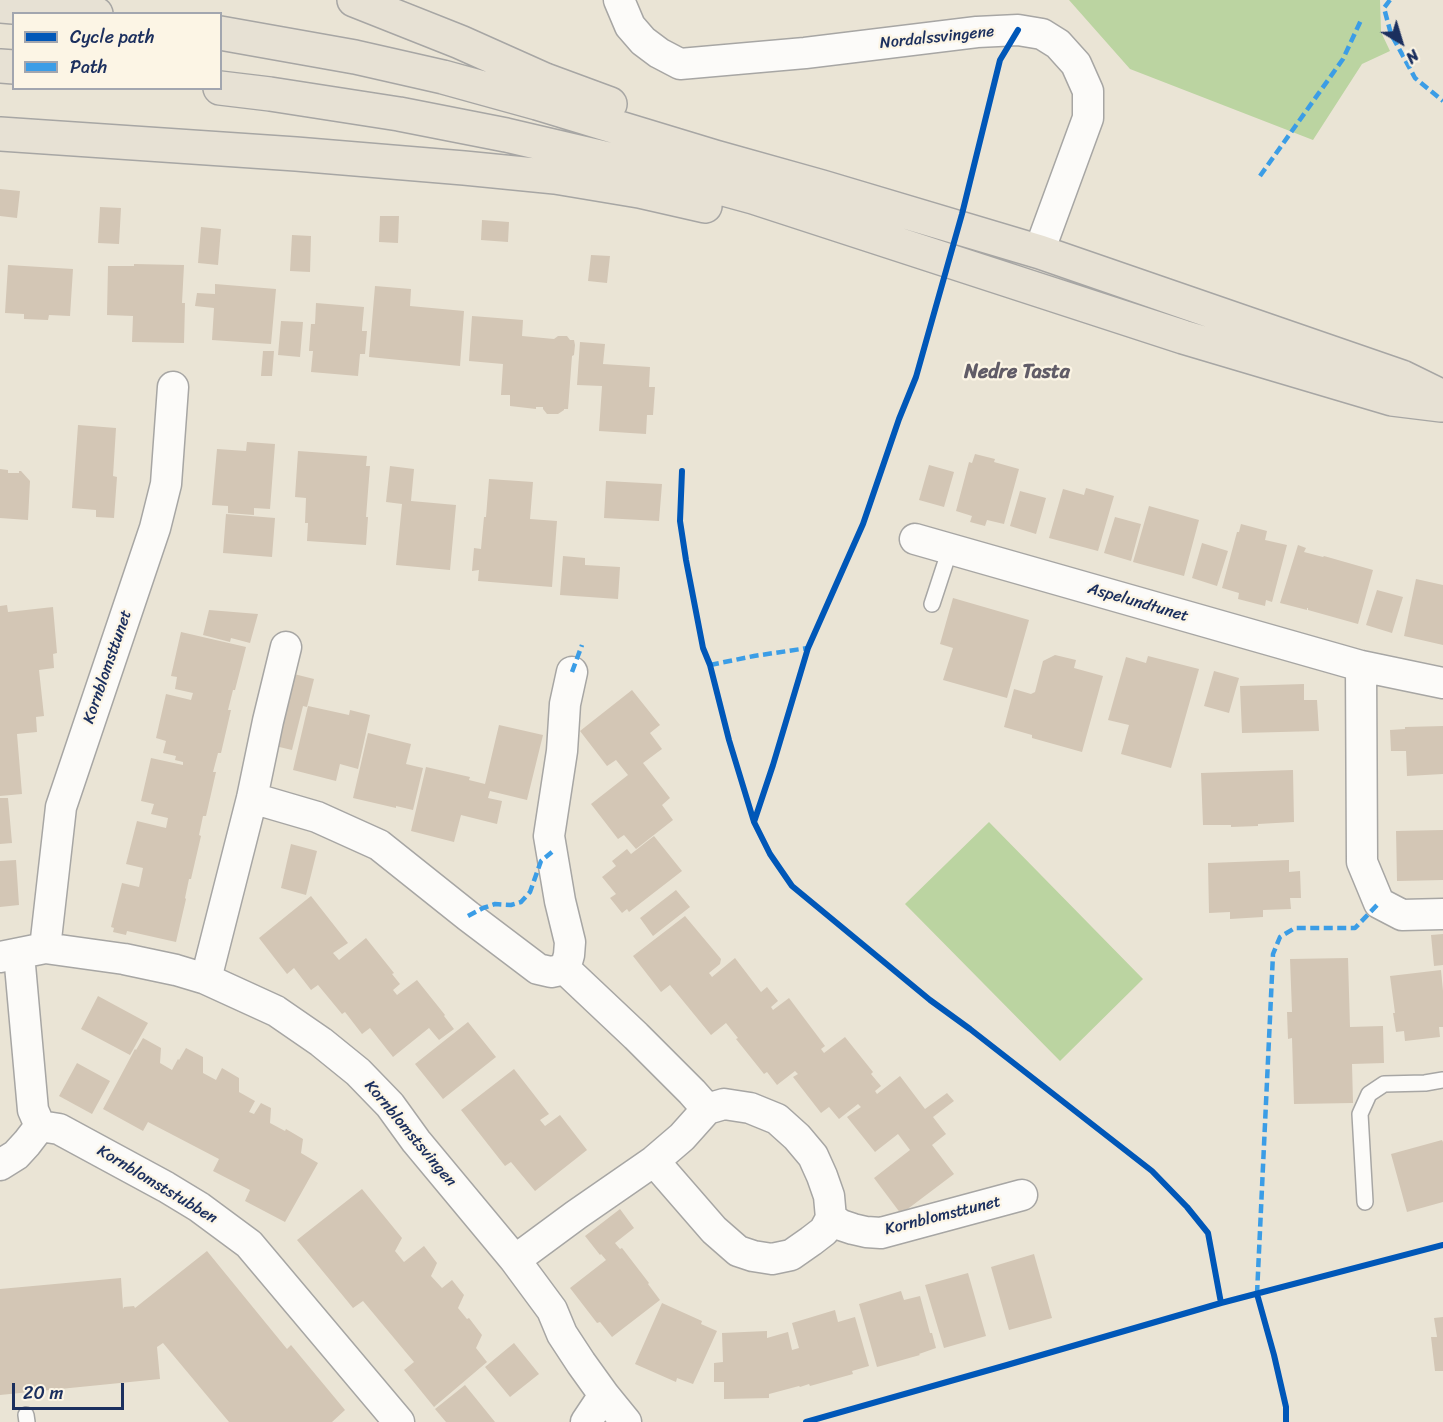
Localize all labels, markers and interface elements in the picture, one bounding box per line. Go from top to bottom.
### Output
legend [12,12,222,90]
north arrow [1371,12,1431,72]
text: Cycle path [70,21,154,53]
street label: Nordalssvingene [879,22,995,54]
text: N [1399,42,1426,71]
text: Path [70,51,107,83]
district label: Nedre Tasta [964,361,1070,385]
street label: Aspelundtunet [1086,579,1190,627]
street label: Kornblomsttunet [80,608,136,726]
street label: Kornblomstsvingen [360,1077,460,1191]
street label: Kornblomststubben [93,1142,221,1228]
street label: Kornblomsttunet [883,1192,1003,1240]
scale bar [15,1371,128,1409]
text: 20 m [23,1377,63,1409]

